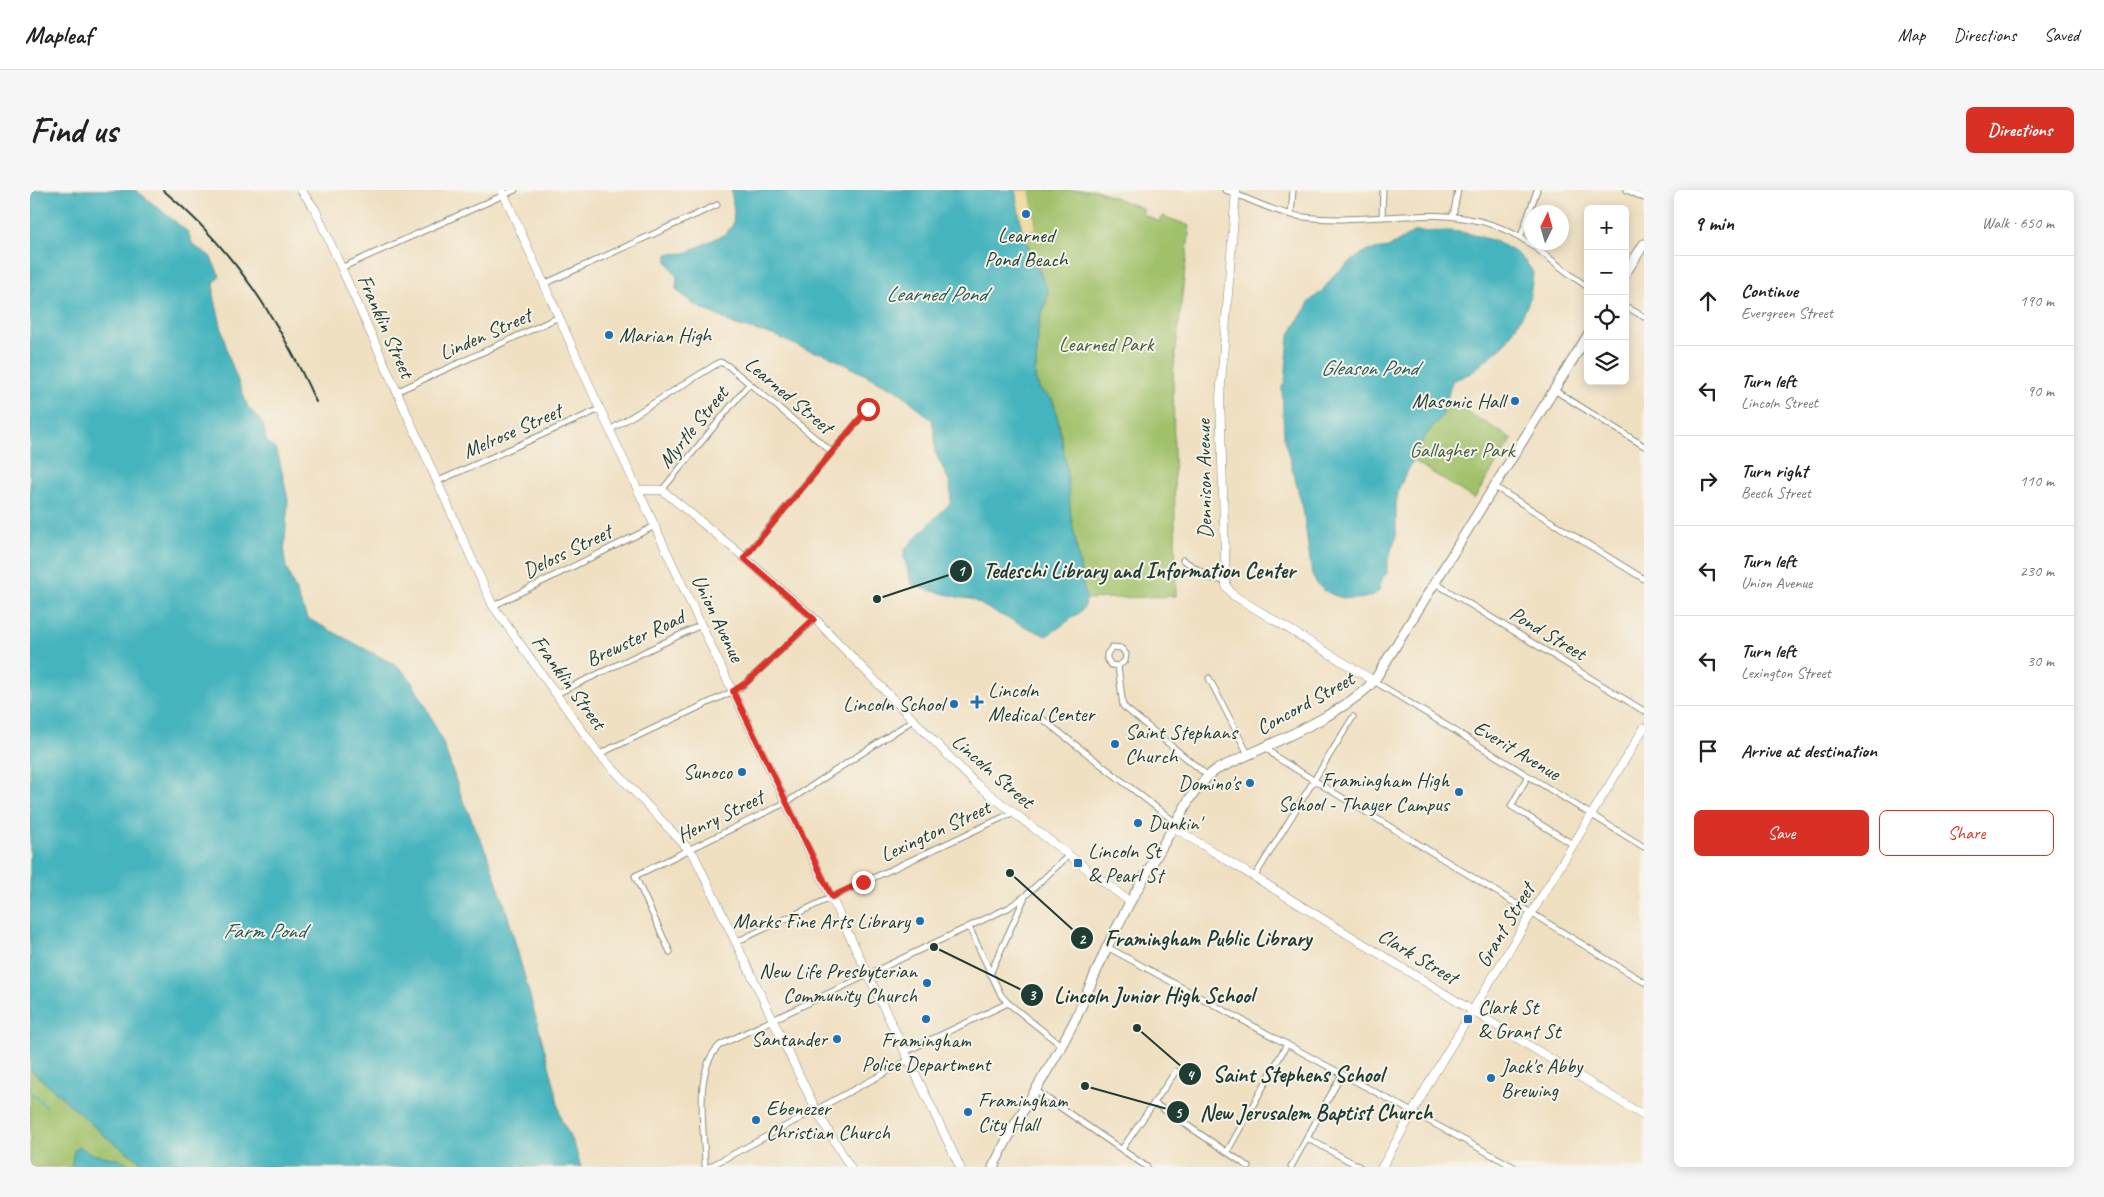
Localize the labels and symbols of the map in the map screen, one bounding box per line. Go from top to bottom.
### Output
north arrow [1524,205,1569,250]
marker: Learned Pond Beach [1020,208,1032,220]
place label: Learned Pond Beach [984,222,1069,272]
street label: Franklin Street [352,270,421,384]
water label: Learned Pond [886,280,993,308]
street label: Linden Street [435,301,538,366]
place label: Marian High [619,322,712,348]
marker: Marian High [603,329,615,341]
park label: Learned Park [1059,331,1155,357]
street label: Learned Street [740,351,841,441]
water label: Gleason Pond [1321,354,1425,382]
street label: Myrtle Street [652,379,735,473]
place label: Masonic Hall [1412,388,1508,414]
marker: Masonic Hall [1509,395,1521,407]
street label: Melrose Street [459,396,568,464]
route start [857,398,880,421]
street label: Dennison Avenue [1190,418,1218,539]
park label: Gallagher Park [1410,437,1517,463]
street label: Deloss Street [518,517,618,584]
callout: Tedeschi Library and Information Center [948,552,1305,589]
text: Tedeschi Library and Information Center [983,557,1298,585]
text: 1 [958,562,967,581]
street label: Union Avenue [686,570,751,667]
street label: Pond Street [1505,600,1593,667]
street label: Brewster Road [582,603,691,672]
street label: Franklin Street [526,630,613,736]
street label: Concord Street [1252,665,1360,740]
place label: Lincoln Medical Center [988,677,1096,727]
place label: Lincoln School [843,691,947,717]
marker: Lincoln Medical Center [970,695,984,709]
marker: Lincoln School [948,698,960,710]
street label: Everit Avenue [1469,714,1566,787]
place label: Saint Stephans Church [1125,719,1239,769]
street label: Lincoln Street [946,728,1041,815]
marker: Saint Stephans Church [1109,738,1121,750]
place label: Sunoco [683,759,734,785]
marker: Sunoco [736,766,748,778]
place label: Framingham High School - Thayer Campus [1278,767,1451,817]
place label: Domino's [1178,770,1242,796]
marker: Domino's [1244,777,1256,789]
street label: Henry Street [672,783,770,848]
marker: Framingham High School - Thayer Campus [1453,786,1465,798]
street label: Lexington Street [876,793,996,868]
place label: Dunkin' [1148,810,1205,836]
marker: Dunkin' [1132,817,1144,829]
place label: Lincoln St & Pearl St [1088,838,1166,888]
marker: Lincoln St & Pearl St [1072,857,1084,869]
route end [852,871,875,894]
street label: Grant Street [1470,876,1542,972]
place label: Marks Fine Arts Library [733,908,912,934]
marker: Marks Fine Arts Library [914,915,926,927]
water label: Farm Pond [223,917,311,945]
callout: Framingham Public Library [1070,920,1321,957]
street label: Clark Street [1373,922,1465,991]
text: Framingham Public Library [1105,925,1314,953]
text: 2 [1079,930,1087,949]
place label: New Life Presbyterian Community Church [759,958,919,1008]
callout: Lincoln Junior High School [1019,976,1263,1013]
marker: New Life Presbyterian Community Church [921,977,933,989]
text: Lincoln Junior High School [1054,982,1258,1010]
text: 3 [1029,986,1037,1005]
place label: Clark St & Grant St [1478,994,1562,1044]
marker: Framingham Police Department [920,1013,932,1025]
marker: Clark St & Grant St [1462,1013,1474,1025]
place label: Santander [751,1026,828,1052]
place label: Framingham Police Department [862,1027,992,1077]
marker: Santander [831,1033,843,1045]
place label: Jack's Abby Brewing [1500,1053,1584,1103]
callout: Saint Stephens School [1177,1056,1393,1093]
text: Saint Stephens School [1213,1061,1387,1089]
text: 4 [1187,1066,1196,1085]
marker: Jack's Abby Brewing [1485,1072,1497,1084]
place label: Framingham City Hall [978,1087,1069,1137]
callout: New Jerusalem Baptist Church [1166,1094,1442,1131]
place label: Ebenezer Christian Church [766,1095,890,1145]
text: New Jerusalem Baptist Church [1200,1099,1434,1127]
text: 5 [1175,1104,1183,1123]
marker: Framingham City Hall [962,1106,974,1118]
marker: Ebenezer Christian Church [750,1114,762,1126]

